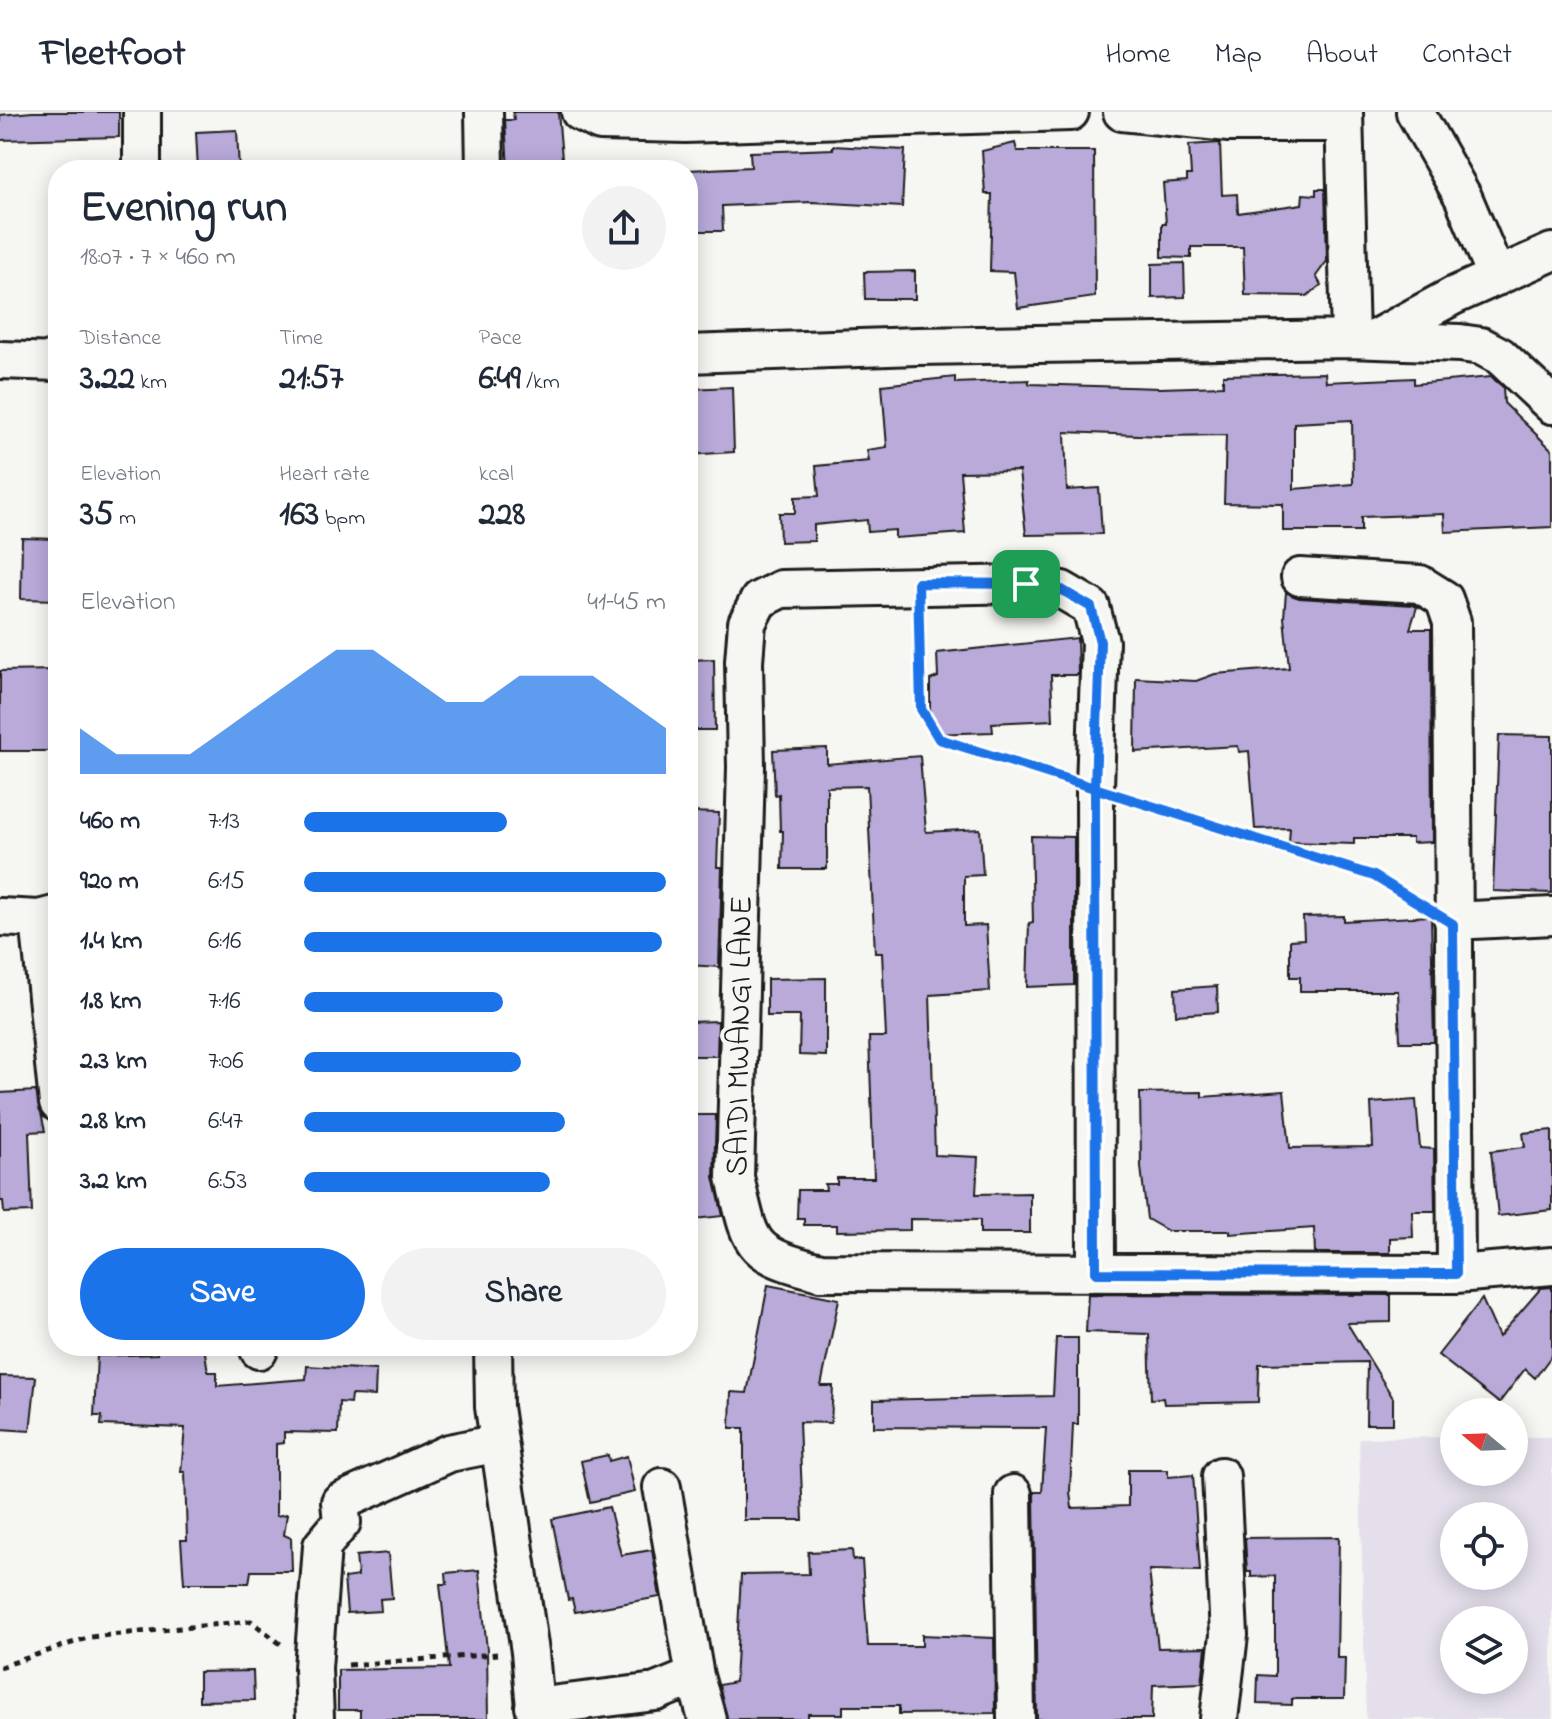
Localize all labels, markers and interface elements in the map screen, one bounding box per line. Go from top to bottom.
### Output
text: Fleetfoot [40,27,185,83]
text: Home [1105,35,1171,76]
text: Map [1215,35,1262,76]
text: About [1306,35,1378,76]
text: Contact [1422,35,1512,76]
text: Evening run [80,177,287,241]
button: share [582,186,666,270]
text: 18:07 · 7 × 460 m [80,239,236,277]
text: Distance [80,323,161,355]
text: Time [279,323,323,355]
text: Pace [479,323,522,355]
text: 3.22 [80,355,135,405]
text: 21:57 [279,355,343,405]
text: 6:49 [479,355,521,405]
text: km [135,367,167,399]
text: /km [521,367,560,399]
text: Elevation [80,459,161,491]
text: Heart rate [279,459,370,491]
text: kcal [479,459,514,491]
text: 35 [80,491,114,541]
text: 163 [279,491,319,541]
text: 228 [479,491,525,541]
text: m [114,503,136,535]
text: bpm [319,503,365,535]
pin [992,550,1060,618]
icon: arrive [1004,562,1048,606]
text: Elevation [80,584,176,622]
text: 41–45 m [587,584,666,622]
text: 460 m [80,803,140,841]
text: 7:13 [208,803,240,841]
text: 920 m [80,863,139,901]
text: 6:15 [208,863,245,901]
street label: SAIDI MWANGI LANE [715,895,767,1177]
text: 1.4 km [80,923,142,961]
text: 6:16 [208,923,241,961]
text: 1.8 km [80,983,141,1021]
text: 7:16 [208,983,241,1021]
text: 2.3 km [80,1043,147,1081]
text: 7:06 [208,1043,244,1081]
text: 2.8 km [80,1103,146,1141]
text: 6:47 [208,1103,243,1141]
text: 3.2 km [80,1163,147,1201]
text: 6:53 [208,1163,247,1201]
button: Save [80,1248,365,1340]
button: Share [381,1248,666,1340]
north arrow [1440,1398,1528,1486]
map controls [1440,1398,1528,1694]
button: locate [1440,1502,1528,1590]
button: layers [1440,1606,1528,1694]

